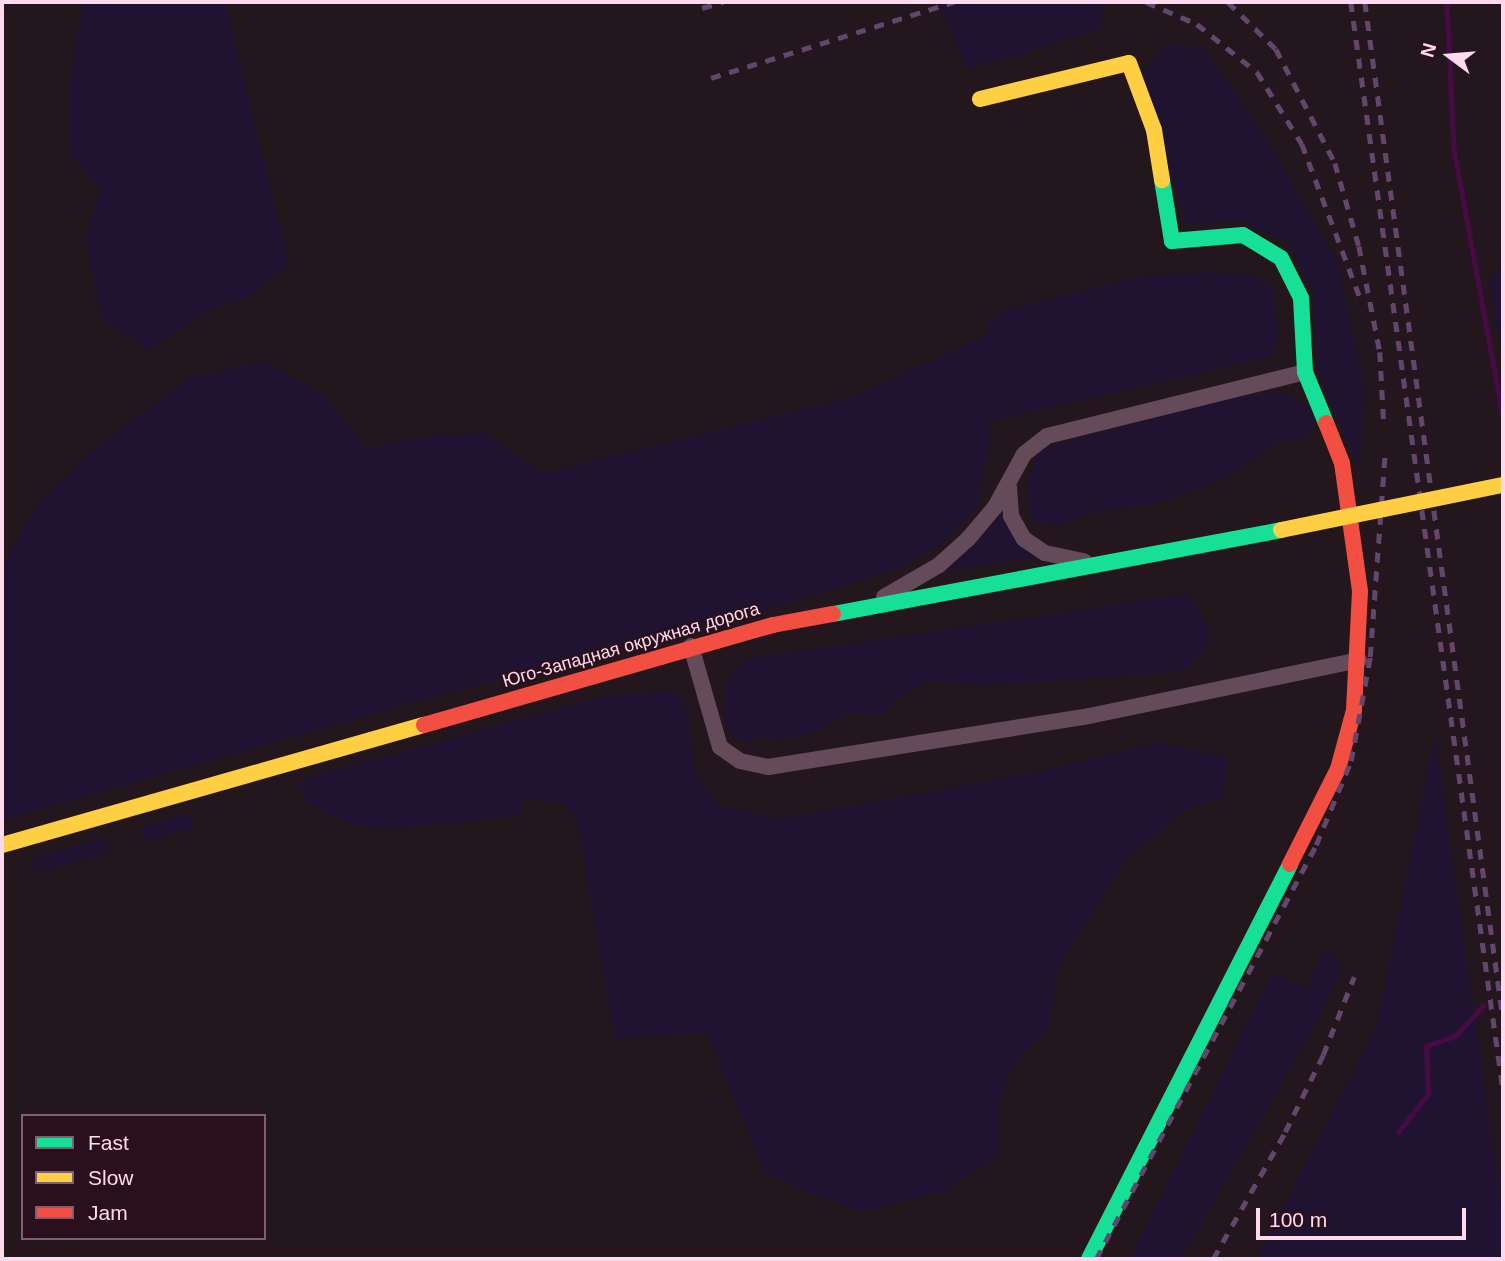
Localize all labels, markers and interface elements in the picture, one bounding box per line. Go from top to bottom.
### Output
north arrow [1414,21,1484,91]
text: N [1416,41,1440,60]
street label: Юго-Западная окружная дорога [500,598,762,692]
legend [21,1114,266,1240]
text: Fast [88,1131,129,1154]
text: Slow [88,1166,134,1189]
scale bar [1260,1194,1470,1238]
text: Jam [88,1201,128,1224]
text: 100 m [1269,1208,1327,1231]

